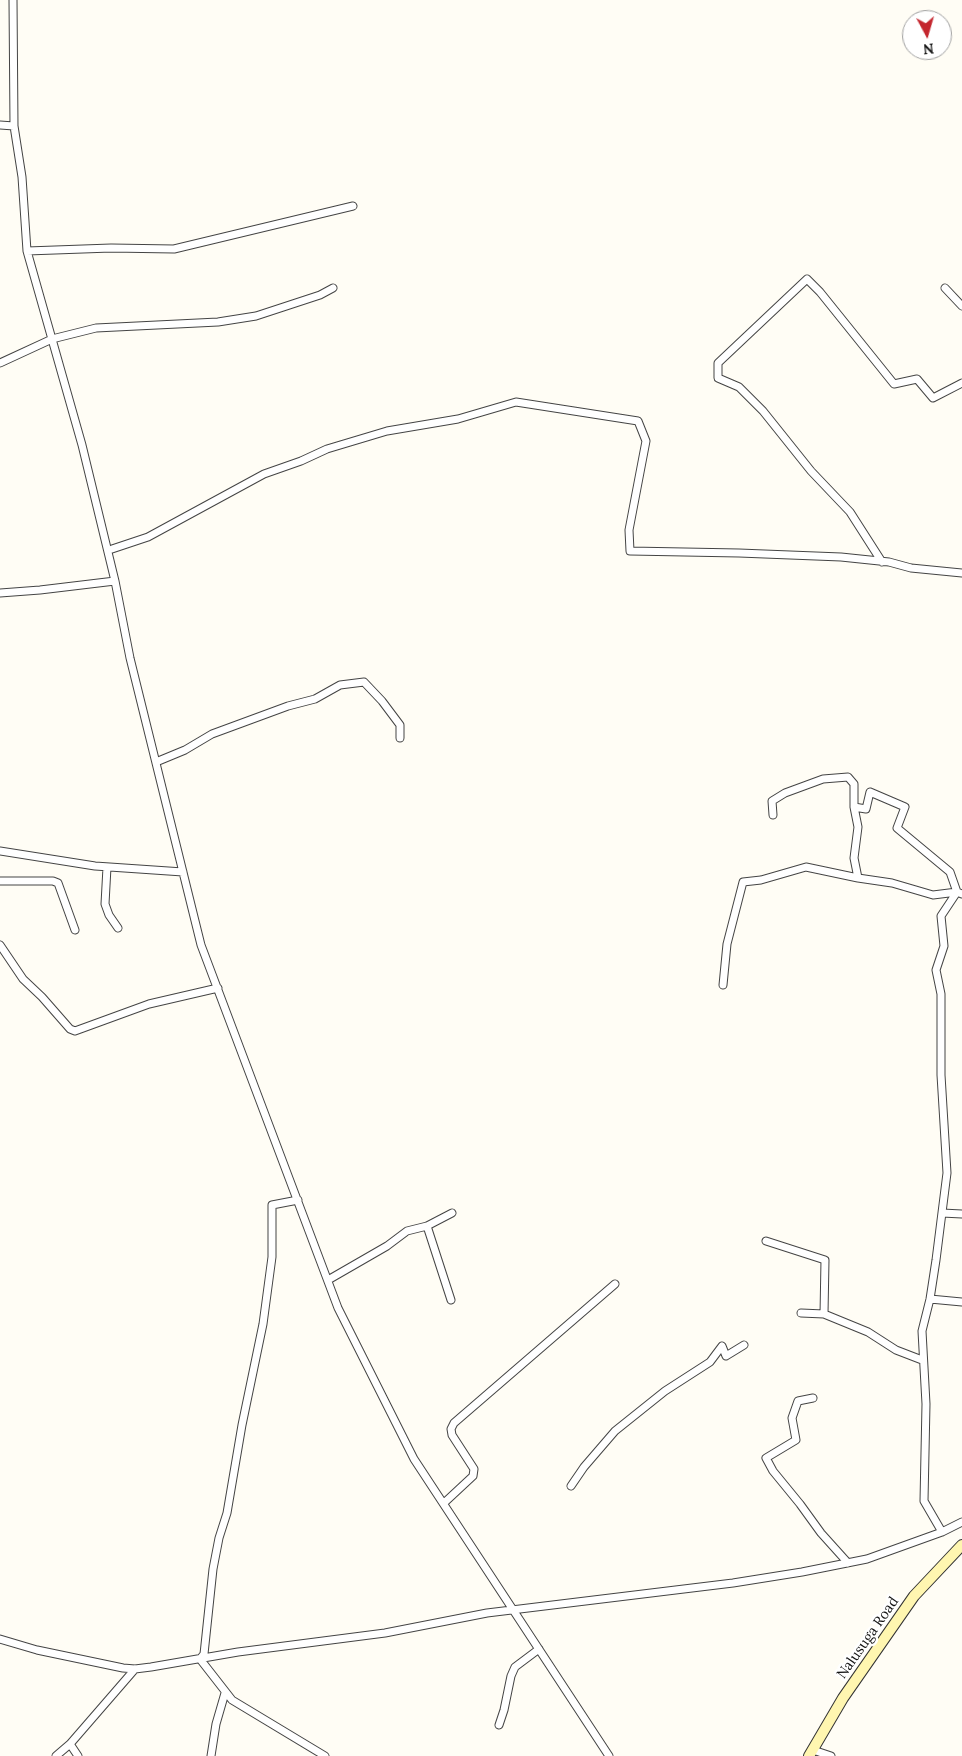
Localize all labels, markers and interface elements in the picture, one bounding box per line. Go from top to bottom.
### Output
north arrow [902,10,952,60]
text: N [922,39,935,58]
street label: Nalusuga Road [834,1594,902,1682]

